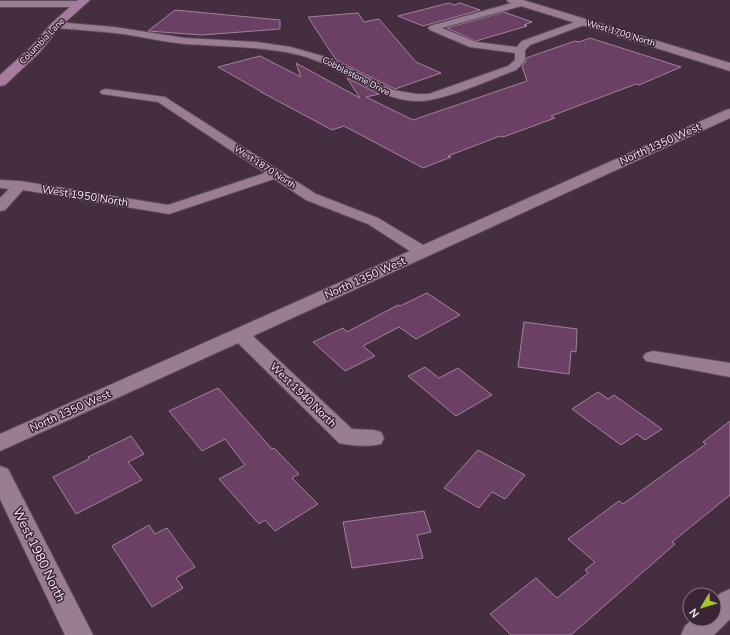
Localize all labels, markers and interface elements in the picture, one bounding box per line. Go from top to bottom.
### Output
street label: Columbia Lane [17,15,67,67]
street label: West 1700 North [585,17,657,49]
street label: Cobblestone Drive [320,54,392,98]
street label: North 1350 West [617,119,703,169]
street label: West 1870 North [232,143,298,191]
street label: West 1950 North [41,182,129,210]
street label: North 1350 West [322,253,408,303]
street label: West 1940 North [266,359,340,431]
street label: North 1350 West [27,386,113,436]
street label: West 1980 North [8,505,70,605]
north arrow [682,587,722,627]
text: N [686,605,703,621]

